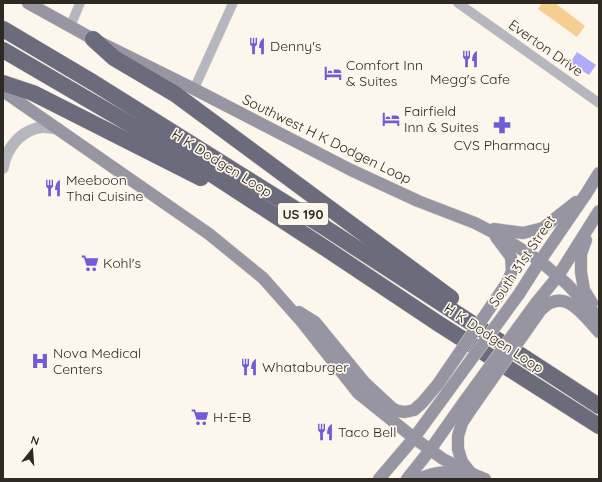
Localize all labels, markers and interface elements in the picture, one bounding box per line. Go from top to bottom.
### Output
street label: Everton Drive [505,16,587,80]
restaurant icon: Denny's [247,36,267,56]
place label: Denny's [270,37,321,55]
restaurant icon: Megg's Cafe [460,49,480,69]
place label: Comfort Inn & Suites [346,56,423,90]
hotel icon: Comfort Inn & Suites [323,63,343,83]
place label: Megg's Cafe [430,70,510,88]
street label: Southwest H K Dodgen Loop [239,90,415,188]
place label: Fairfield Inn & Suites [404,102,479,136]
hotel icon: Fairfield Inn & Suites [381,109,401,129]
pharmacy icon: CVS Pharmacy [492,115,512,135]
street label: H K Dodgen Loop [168,125,276,201]
place label: CVS Pharmacy [454,136,550,154]
place label: Meeboon Thai Cuisine [66,171,143,205]
restaurant icon: Meeboon Thai Cuisine [43,178,63,198]
road number: US 190 [278,203,328,225]
street label: South 31st Street [485,212,559,310]
supermarket icon: Kohl's [80,253,100,273]
place label: Kohl's [103,254,141,272]
street label: H K Dodgen Loop [441,299,547,377]
place label: Nova Medical Centers [53,344,141,378]
hospital icon: Nova Medical Centers [30,351,50,371]
restaurant icon: Whataburger [239,357,259,377]
place label: Whataburger [262,358,349,376]
supermarket icon: H-E-B [190,407,210,427]
place label: H-E-B [213,408,251,426]
restaurant icon: Taco Bell [315,422,335,442]
place label: Taco Bell [338,423,397,441]
north arrow [12,430,52,470]
text: N [29,433,41,448]

